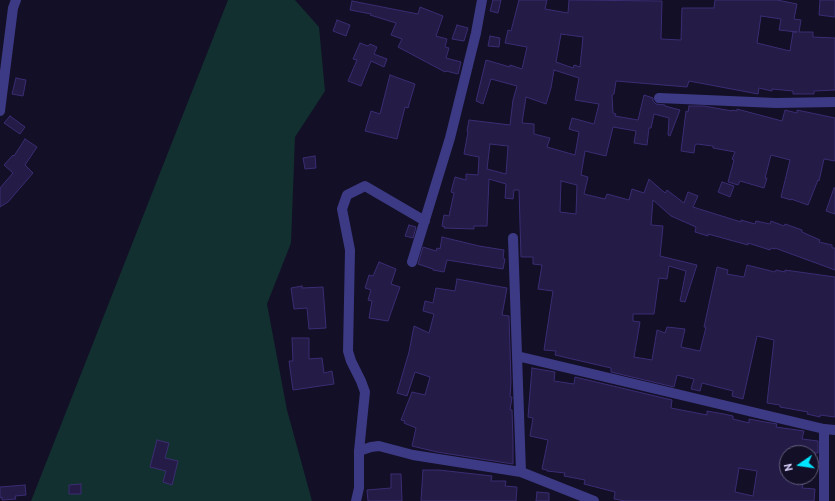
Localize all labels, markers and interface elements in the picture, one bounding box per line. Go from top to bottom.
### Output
north arrow [779,445,819,485]
text: N [781,462,796,473]

